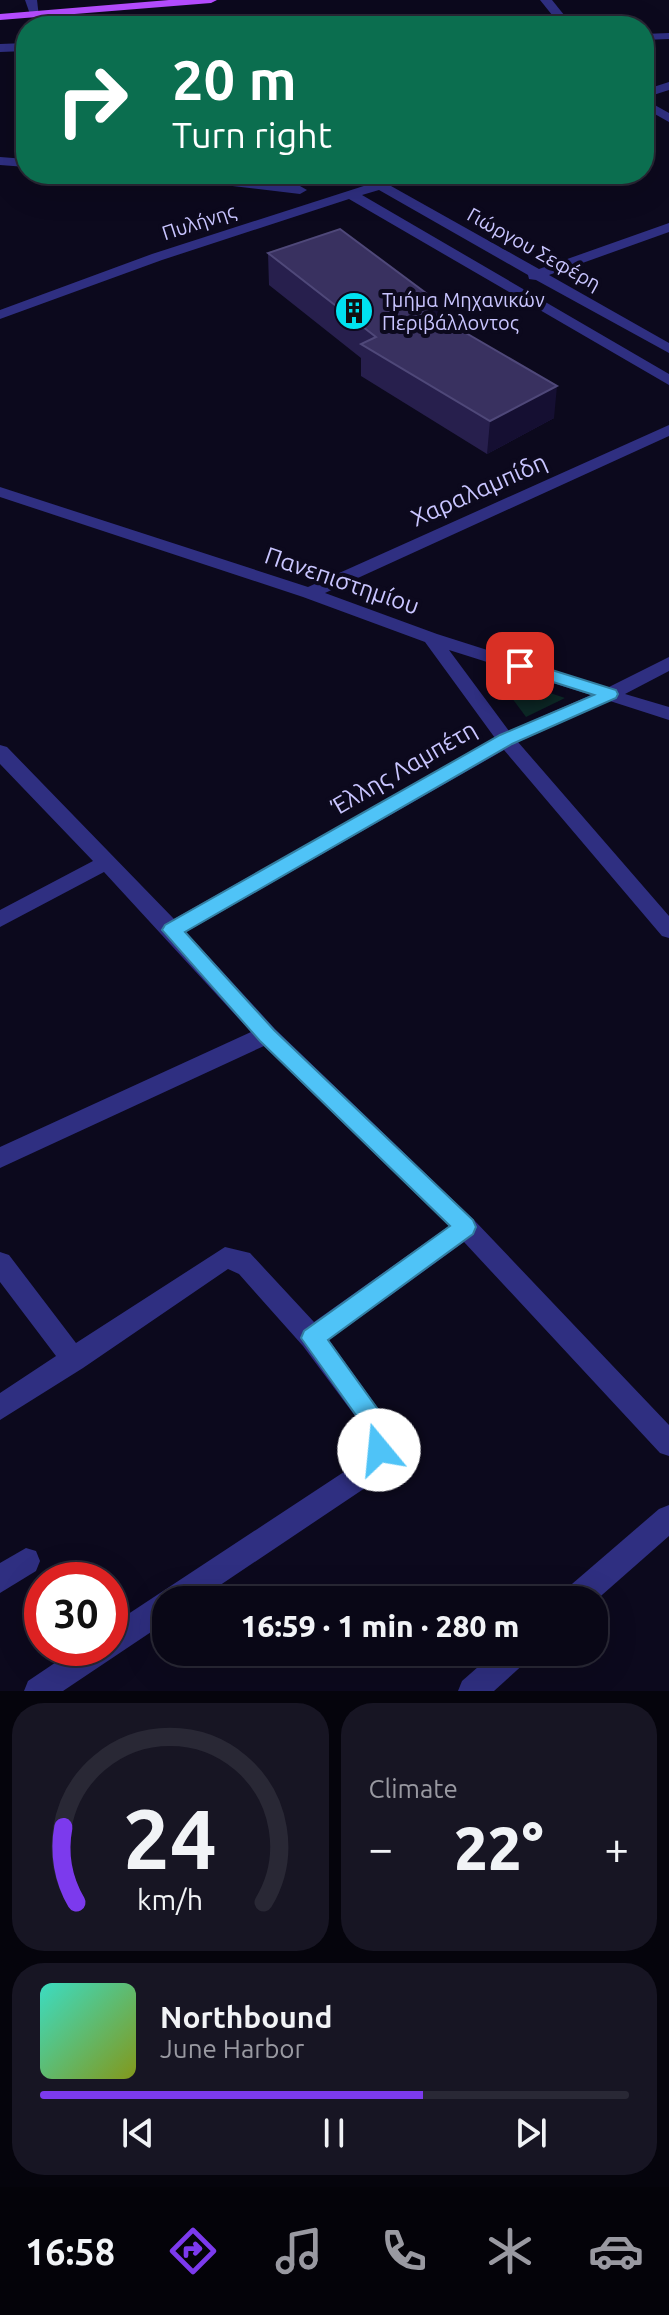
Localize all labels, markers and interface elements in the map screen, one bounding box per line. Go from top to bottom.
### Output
icon: right [40,48,144,152]
text: 20 m [172,48,297,111]
text: Turn right [172,114,332,155]
street label: Πυλήνης [159,199,239,244]
street label: Γιώργου Σεφέρη [464,202,605,295]
place label: Τμήμα Μηχανικών Περιβάλλοντος [382,288,545,334]
building icon: Τμήμα Μηχανικών Περιβάλλοντος [333,290,375,332]
street label: Χαραλαμπίδη [407,448,551,532]
street label: Πανεπιστημίου [261,541,423,620]
pin [486,632,554,700]
icon: arrive [498,644,542,688]
street label: Έλλης Λαμπέτη [326,715,481,821]
position arrow [337,1408,421,1492]
speed limit sign: 30 [24,1562,128,1666]
text: 16:59 · 1 min · 280 m [241,1609,519,1643]
text: Climate [369,1774,458,1803]
text: 24 [123,1791,217,1885]
text: 22° [454,1814,543,1881]
text: − [369,1823,393,1872]
text: + [604,1823,629,1872]
text: km/h [137,1883,203,1915]
text: Northbound [160,2000,332,2034]
text: June Harbor [160,2034,304,2063]
icon: previous [116,2111,160,2155]
icon: pause [312,2111,356,2155]
icon: next [509,2111,553,2155]
icon: directions [165,2223,221,2279]
icon: music [271,2223,327,2279]
icon: phone [376,2223,432,2279]
icon: climate [482,2223,538,2279]
icon: car [588,2223,644,2279]
text: 16:58 [25,2231,115,2272]

